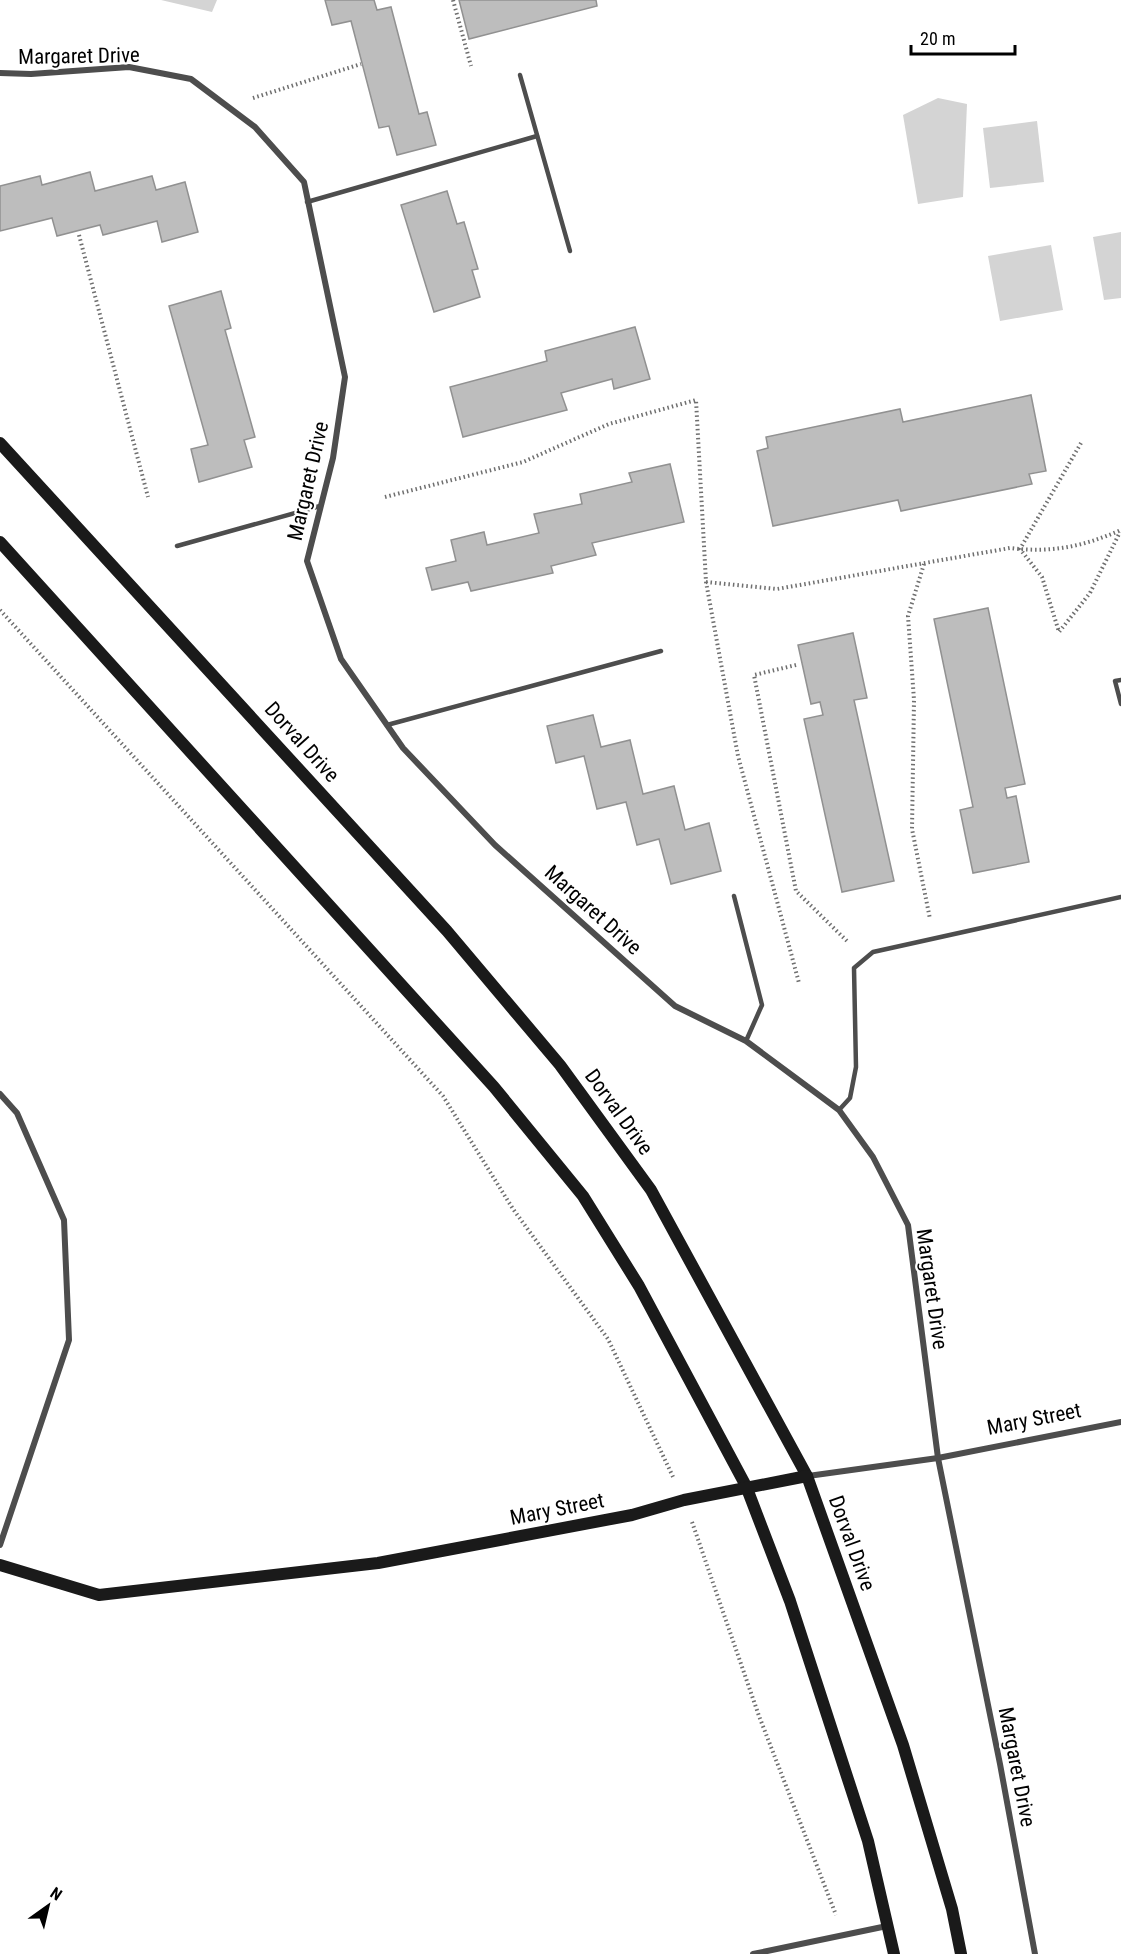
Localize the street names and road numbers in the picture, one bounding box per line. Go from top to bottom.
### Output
street label: Margaret Drive [18,43,140,69]
street label: Margaret Drive [283,419,333,543]
street label: Dorval Drive [260,697,344,787]
street label: Margaret Drive [540,860,646,960]
street label: Dorval Drive [580,1065,658,1159]
street label: Margaret Drive [912,1227,952,1351]
street label: Mary Street [985,1398,1083,1440]
street label: Mary Street [508,1488,606,1530]
street label: Dorval Drive [824,1492,880,1594]
street label: Margaret Drive [994,1705,1040,1829]

